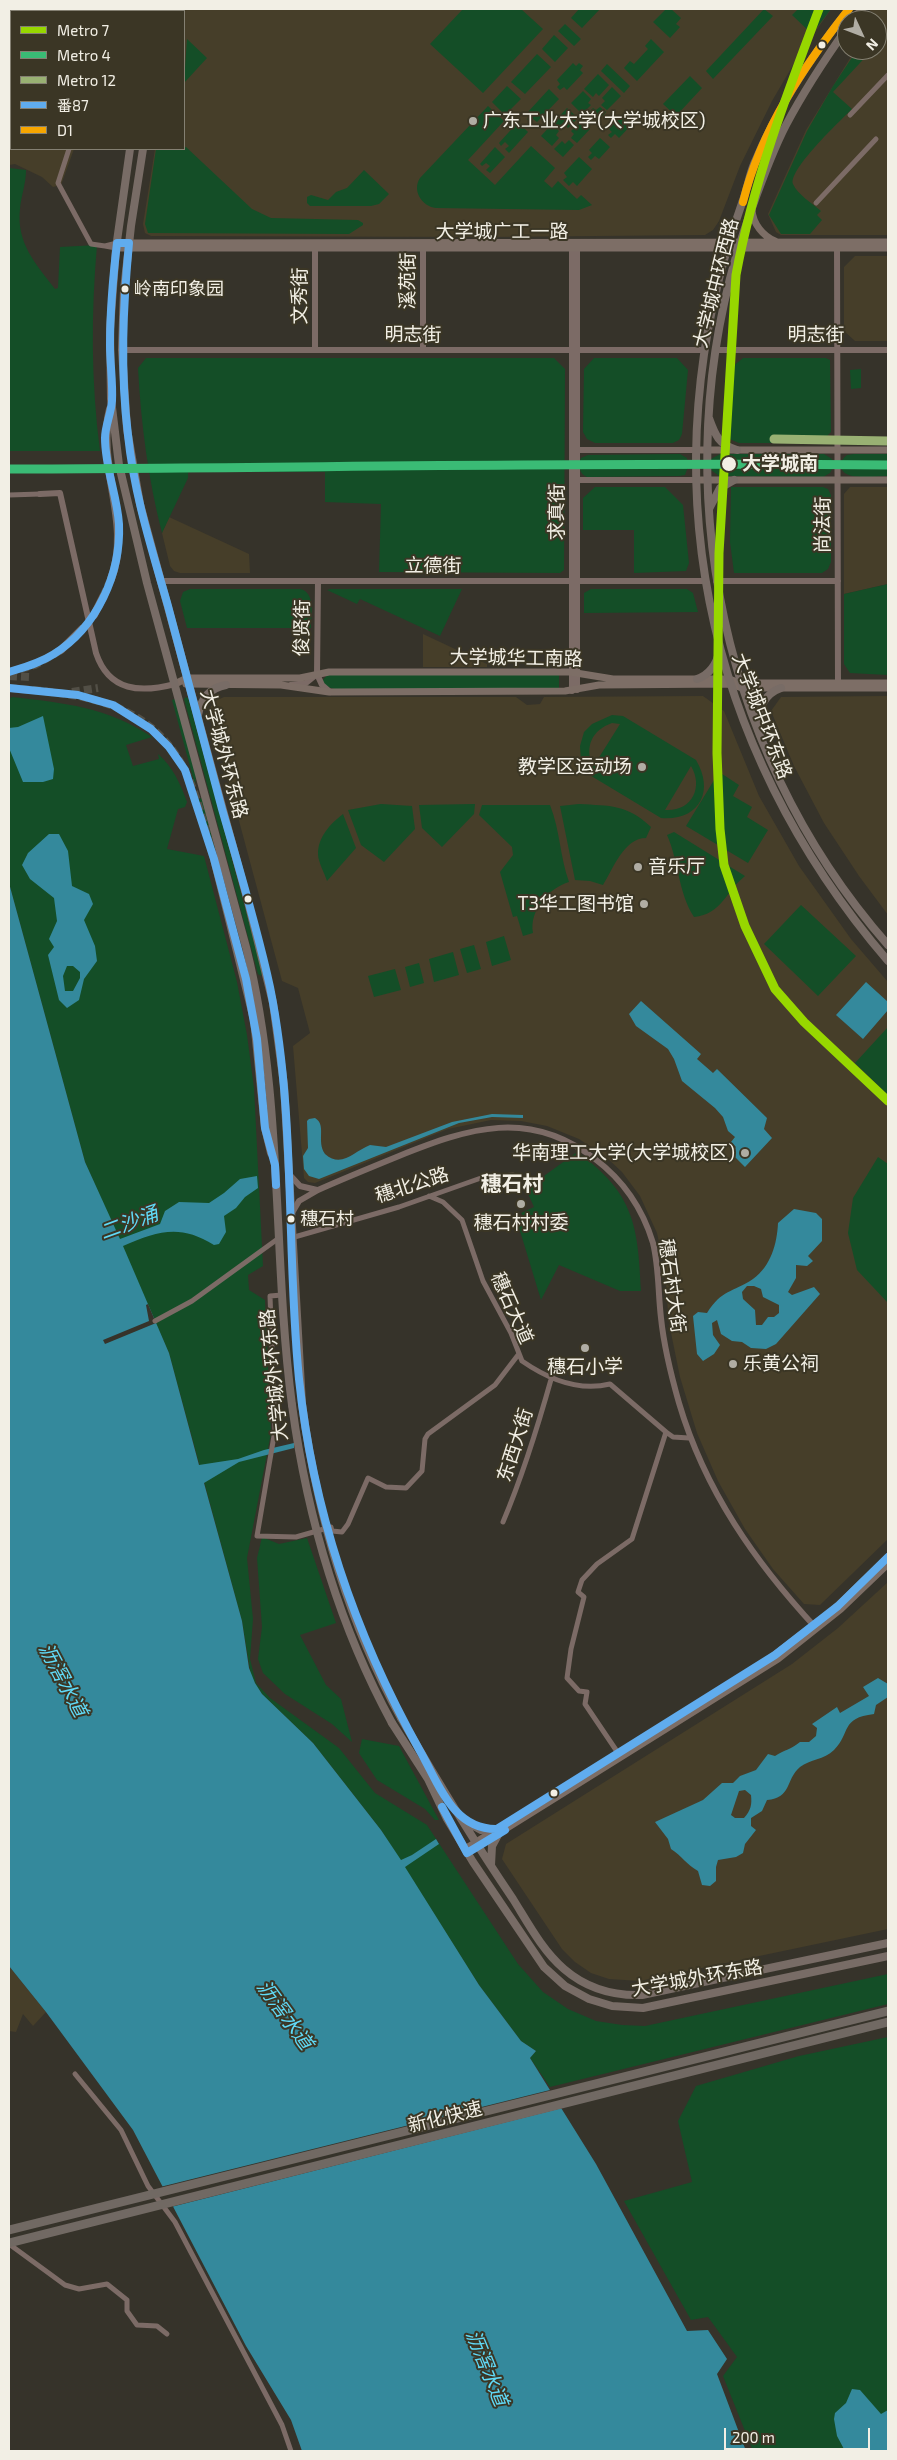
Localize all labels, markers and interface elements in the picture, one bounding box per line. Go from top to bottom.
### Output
legend [10,10,185,150]
north arrow [837,10,887,60]
text: Metro 7 [57,21,109,39]
text: N [863,35,882,54]
unlabelled marker [817,40,827,50]
text: Metro 4 [57,46,111,64]
text: Metro 12 [57,71,116,89]
text: 番87 [57,96,89,114]
place label: 广东工业大学(大学城校区) [483,110,706,132]
marker: 广东工业大学(大学城校区) [467,115,479,127]
text: D1 [57,121,73,139]
street label: 大学城中环西路 [689,216,743,350]
street label: 大学城广工一路 [436,221,568,243]
street label: 溪苑街 [397,253,419,309]
street label: 文秀街 [289,268,311,324]
place label: 岭南印象园 [134,278,224,300]
marker: 岭南印象园 [120,284,130,294]
street label: 明志街 [385,324,441,346]
street label: 明志街 [788,324,844,346]
place label: 大学城南 [742,453,818,475]
marker: 大学城南 [720,455,738,473]
street label: 求真街 [546,484,568,540]
street label: 尚法街 [812,497,834,553]
street label: 立德街 [405,555,461,577]
street label: 俊贤街 [290,599,314,657]
street label: 大学城华工南路 [449,645,583,671]
street label: 大学城中环东路 [728,650,796,782]
street label: 大学城外环东路 [196,687,252,821]
place label: 教学区运动场 [518,756,632,778]
marker: 教学区运动场 [636,761,648,773]
place label: 音乐厅 [648,856,705,878]
marker: 音乐厅 [632,861,644,873]
place label: T3华工图书馆 [517,893,634,915]
unlabelled marker [243,894,253,904]
marker: T3华工图书馆 [638,898,650,910]
place label: 华南理工大学(大学城校区) [512,1142,735,1164]
marker: 华南理工大学(大学城校区) [739,1147,751,1159]
street label: 穗北公路 [372,1162,452,1208]
district label: 穗石村 [481,1171,543,1197]
marker: 穗石村村委 [515,1198,527,1210]
water label: 二沙涌 [97,1201,161,1245]
place label: 穗石村 [300,1208,354,1230]
place label: 穗石村村委 [474,1212,568,1234]
marker: 穗石村 [286,1214,296,1224]
street label: 穗石村大街 [654,1237,690,1335]
street label: 穗石大道 [486,1269,538,1347]
street label: 大学城外环东路 [256,1308,292,1442]
marker: 穗石小学 [579,1342,591,1354]
place label: 乐黄公祠 [743,1353,819,1375]
place label: 穗石小学 [547,1356,623,1378]
marker: 乐黄公祠 [727,1358,739,1370]
street label: 东西大街 [492,1405,538,1485]
water label: 沥滘水道 [34,1639,92,1721]
unlabelled marker [549,1788,559,1798]
street label: 大学城外环东路 [630,1955,764,2001]
water label: 沥滘水道 [252,1976,318,2054]
street label: 新化快速 [405,2097,485,2137]
water label: 沥滘水道 [461,2326,513,2410]
scale bar [727,2418,873,2450]
text: 200 m [732,2428,775,2446]

